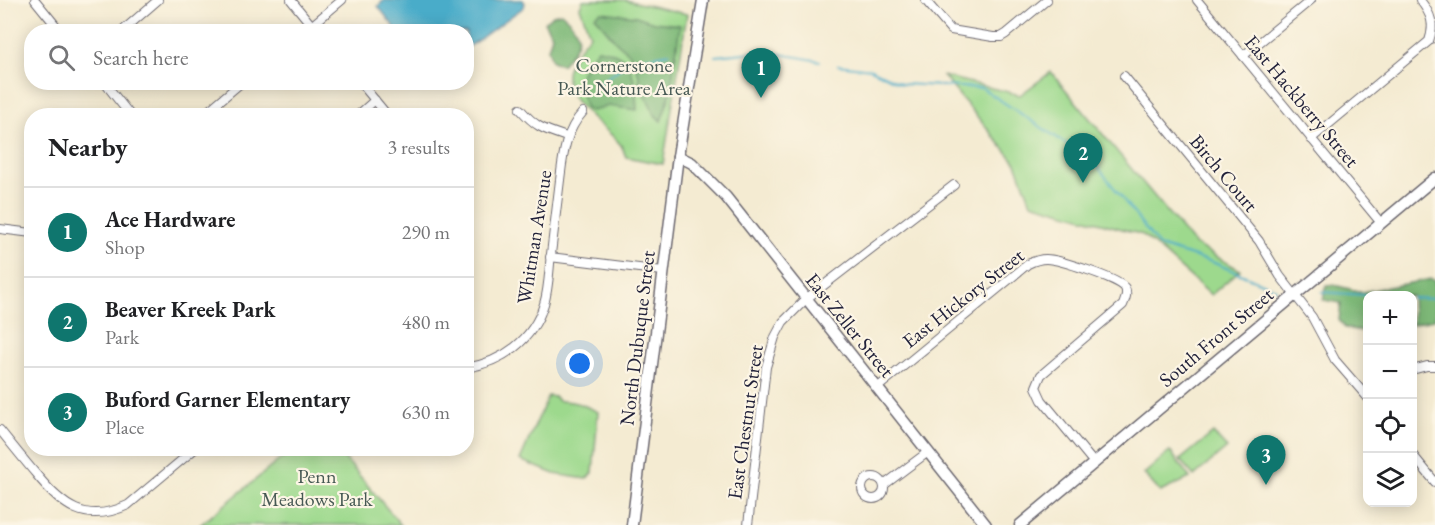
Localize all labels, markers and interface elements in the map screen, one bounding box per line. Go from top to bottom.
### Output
search box [24,24,474,90]
street label: East Hackberry Street [1239,29,1366,173]
icon: search [45,41,78,74]
text: Search here [93,43,188,72]
pin: 1 [742,48,780,98]
park label: Cornerstone Park Nature Area [557,52,691,101]
street label: Birch Court [1184,129,1264,218]
text: Nearby [48,130,128,164]
text: 3 results [387,134,450,160]
pin: 2 [1064,134,1102,183]
street label: Whitman Avenue [511,168,557,306]
text: Ace Hardware [105,205,235,234]
text: 1 [62,219,73,245]
text: 290 m [402,219,450,245]
text: Shop [105,234,145,260]
street label: East Hickory Street [897,242,1030,354]
street label: North Dubuque Street [613,248,661,427]
street label: East Zeller Street [800,267,901,383]
street label: South Front Street [1153,281,1279,393]
map controls [1363,291,1417,507]
button: + [1363,291,1417,345]
text: Beaver Kreek Park [105,295,276,324]
text: 2 [62,309,73,335]
text: 480 m [402,309,450,335]
text: Park [105,324,139,350]
street label: East Chestnut Street [721,342,769,501]
button: − [1363,345,1417,399]
your location [565,349,594,378]
text: Buford Garner Elementary [105,385,350,414]
text: 3 [62,399,73,425]
text: 630 m [402,399,450,425]
button: locate [1363,399,1417,453]
text: Place [105,414,144,440]
pin: 3 [1246,436,1286,485]
button: layers [1363,453,1417,507]
park label: Penn Meadows Park [261,463,373,512]

